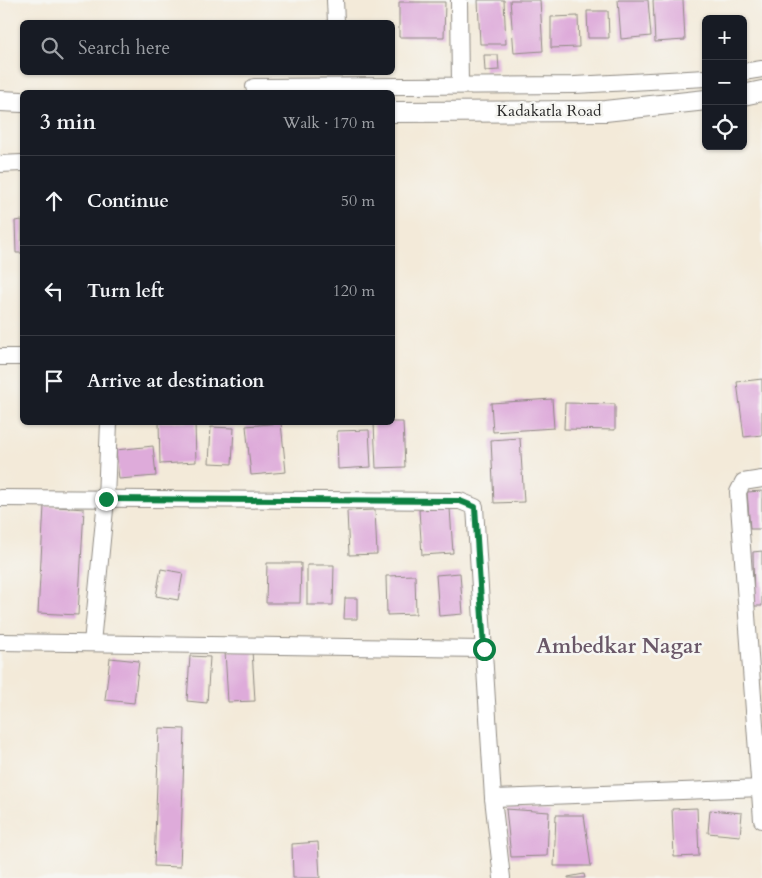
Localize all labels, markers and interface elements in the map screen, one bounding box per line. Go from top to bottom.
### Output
map controls [702,15,747,150]
button: + [702,15,747,60]
search box [20,20,395,75]
icon: search [38,34,66,62]
text: Search here [78,35,170,61]
button: − [702,60,747,105]
street label: Kadakatla Road [496,100,602,122]
button: locate [702,105,747,150]
text: 3 min [40,108,96,137]
text: Walk · 170 m [283,112,375,134]
icon: ahead [40,187,68,215]
text: Continue [87,188,169,214]
text: 50 m [341,190,375,212]
icon: left [40,277,68,305]
text: Turn left [87,278,164,304]
text: 120 m [333,280,375,302]
icon: arrive [40,367,68,395]
text: Arrive at destination [87,368,264,394]
route end [95,488,118,511]
district label: Ambedkar Nagar [536,632,702,661]
route start [473,638,496,661]

